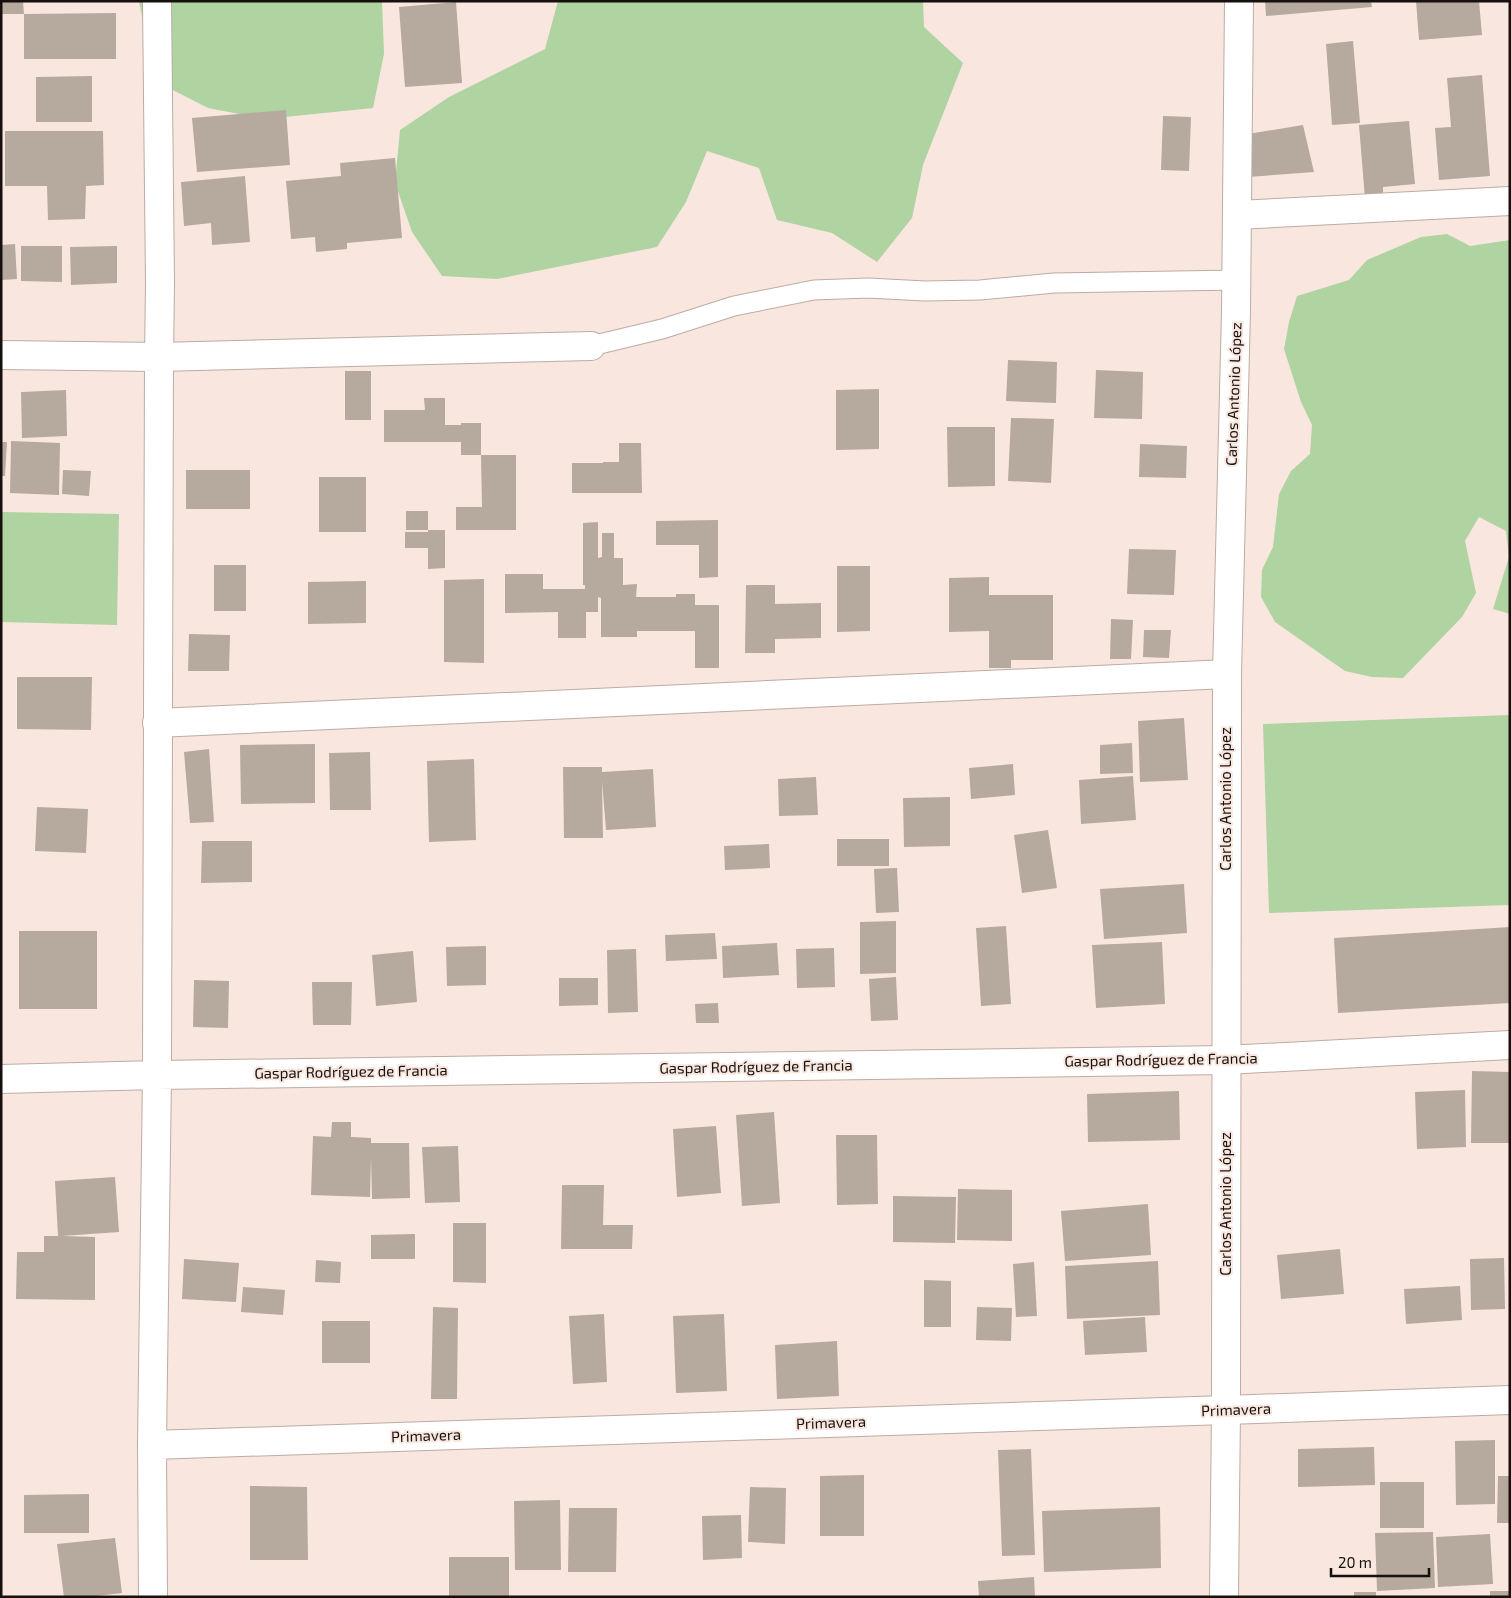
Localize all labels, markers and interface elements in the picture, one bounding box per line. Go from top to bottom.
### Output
street label: Carlos Antonio López [1222,322,1245,466]
street label: Carlos Antonio López [1216,727,1234,871]
street label: Gaspar Rodríguez de Francia [1064,1048,1258,1070]
street label: Gaspar Rodríguez de Francia [659,1055,853,1077]
street label: Gaspar Rodríguez de Francia [254,1060,448,1082]
street label: Carlos Antonio López [1216,1132,1234,1276]
street label: Primavera [1201,1399,1271,1419]
street label: Primavera [796,1412,866,1432]
street label: Primavera [391,1425,461,1445]
scale bar [1331,1546,1428,1578]
text: 20 m [1338,1553,1372,1571]

